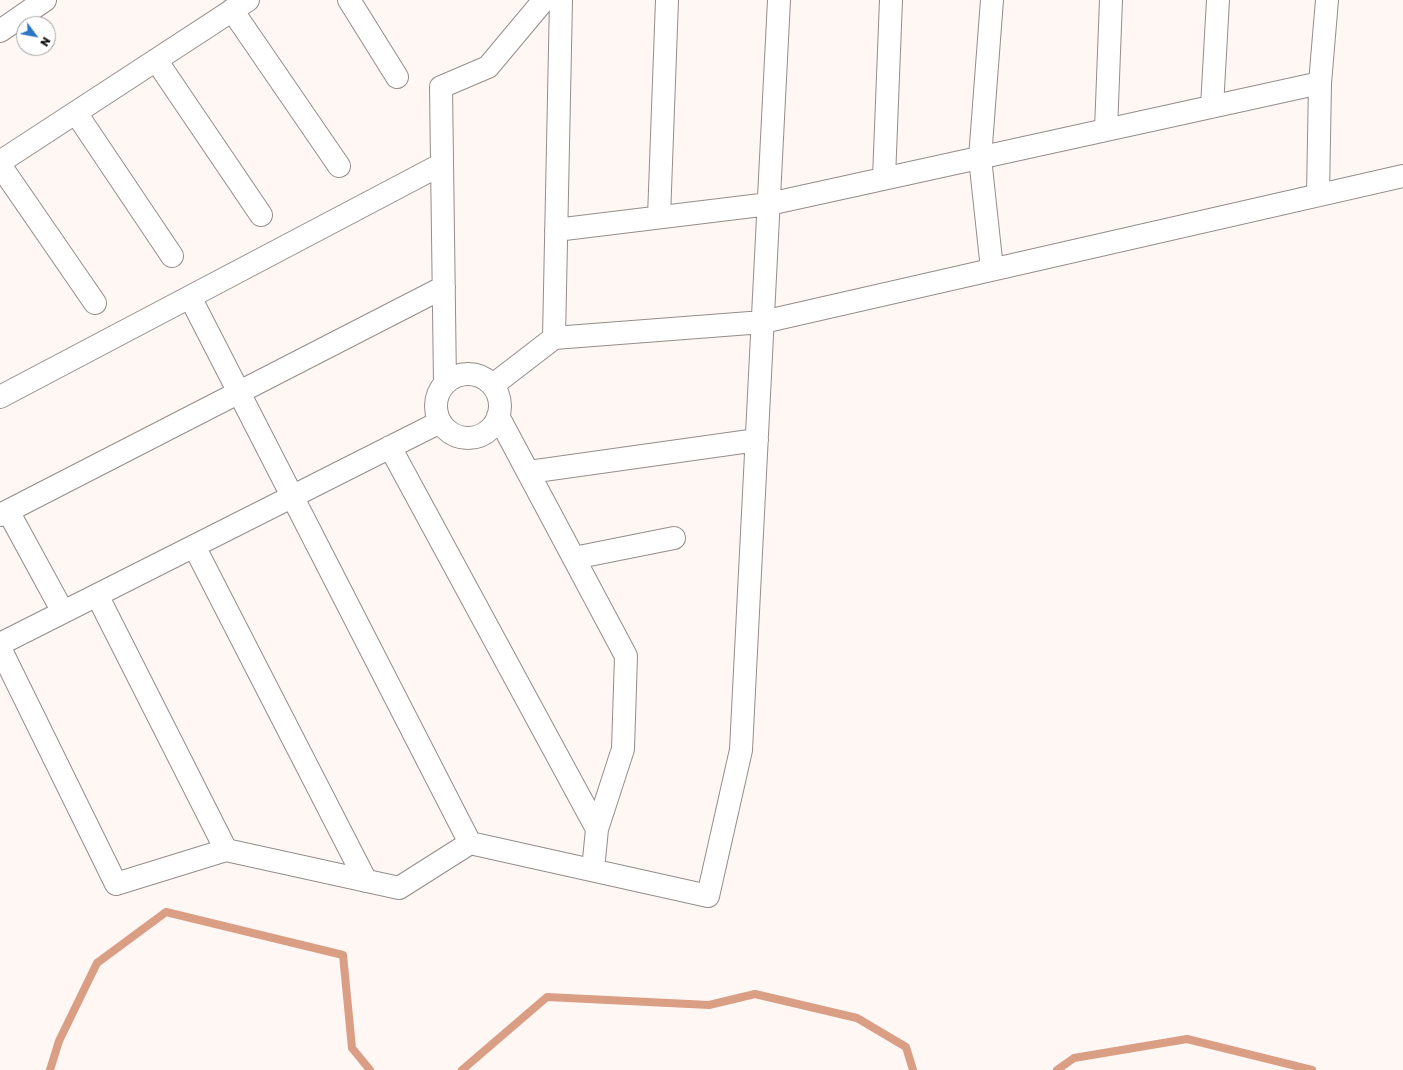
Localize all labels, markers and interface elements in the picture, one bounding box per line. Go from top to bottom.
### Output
north arrow [16,16,56,56]
text: N [38,35,53,49]

